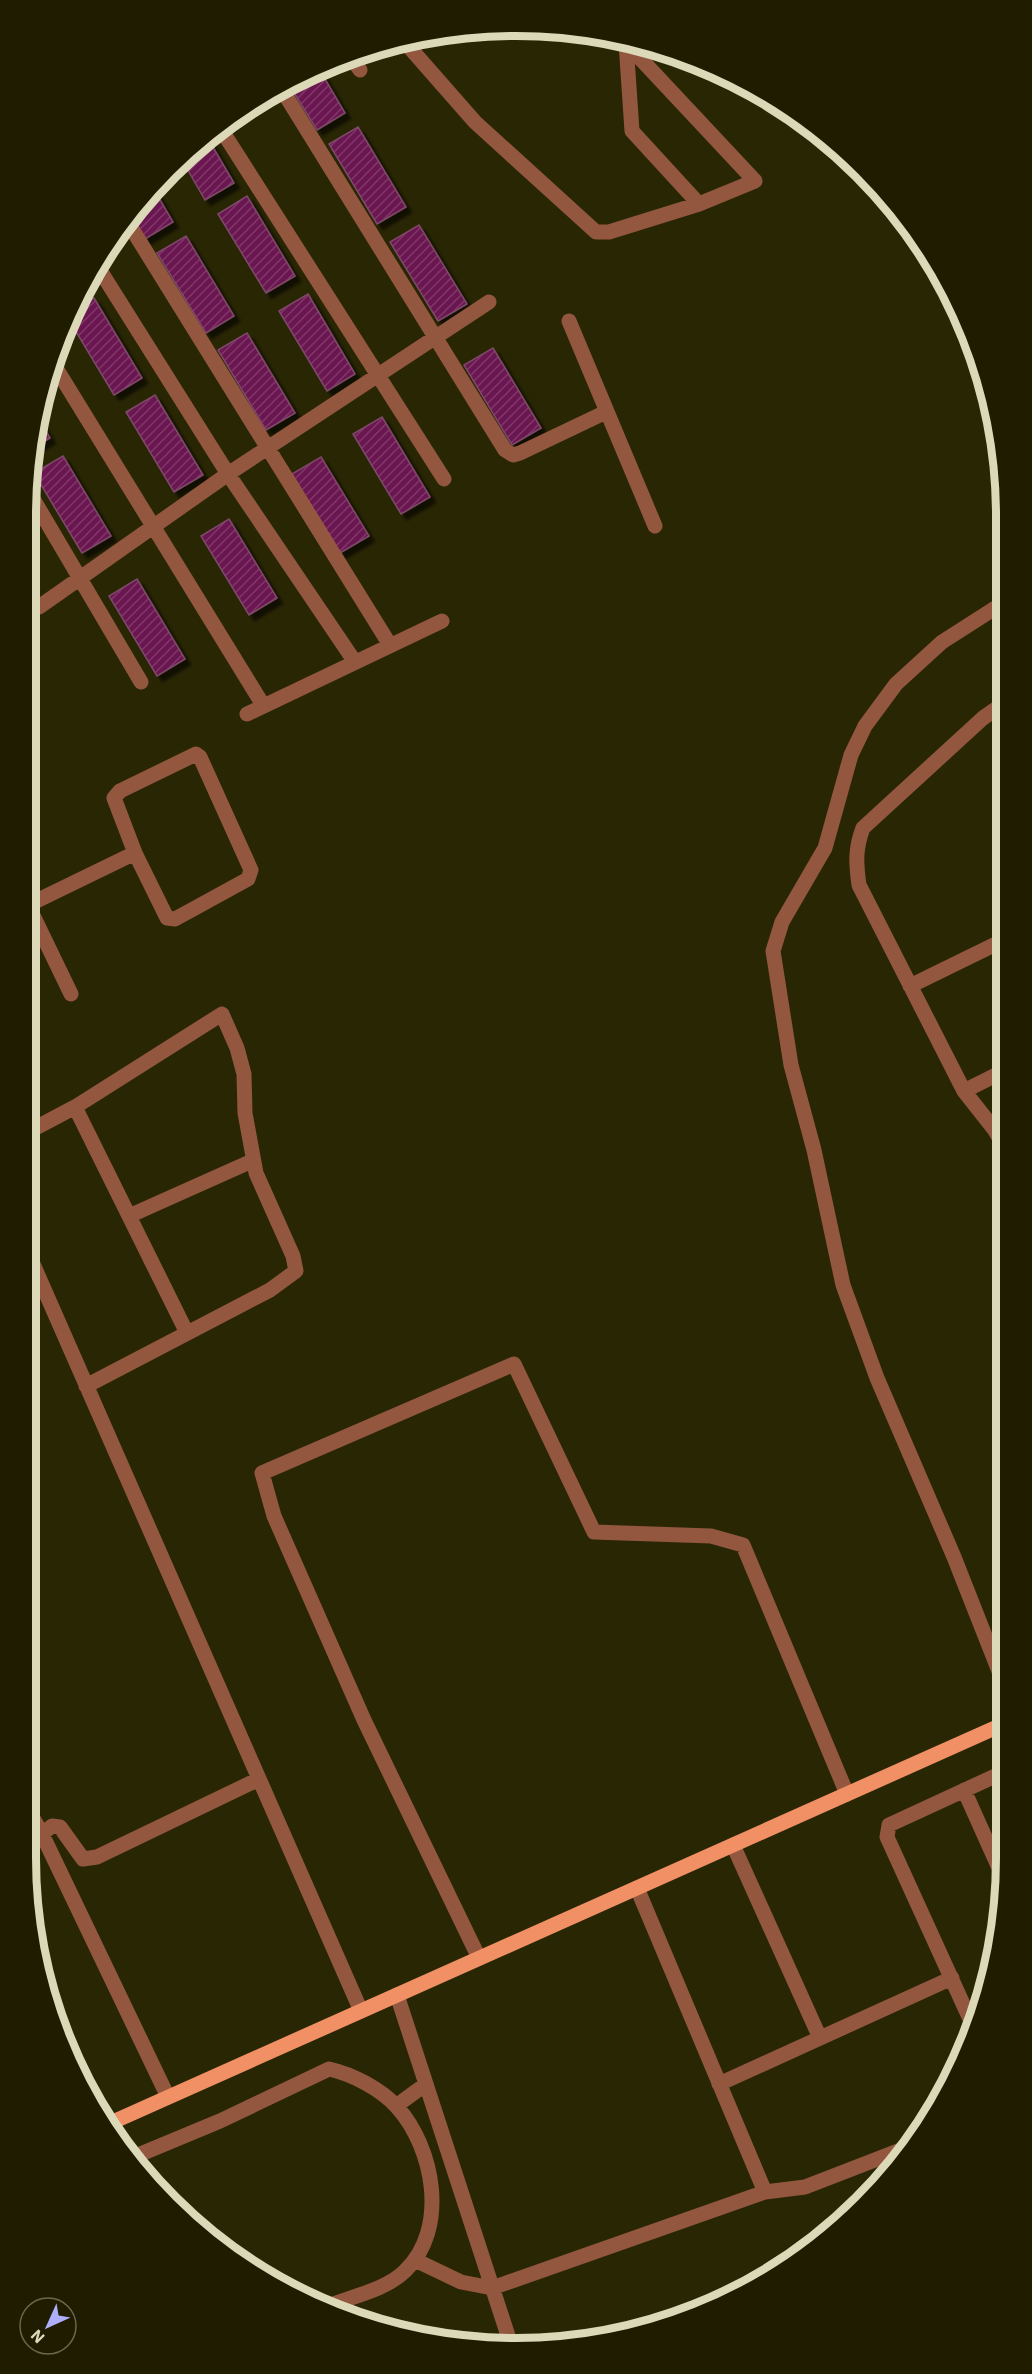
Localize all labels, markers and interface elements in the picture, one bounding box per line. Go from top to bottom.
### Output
north arrow [18,2296,78,2356]
text: N [26,2325,49,2348]

